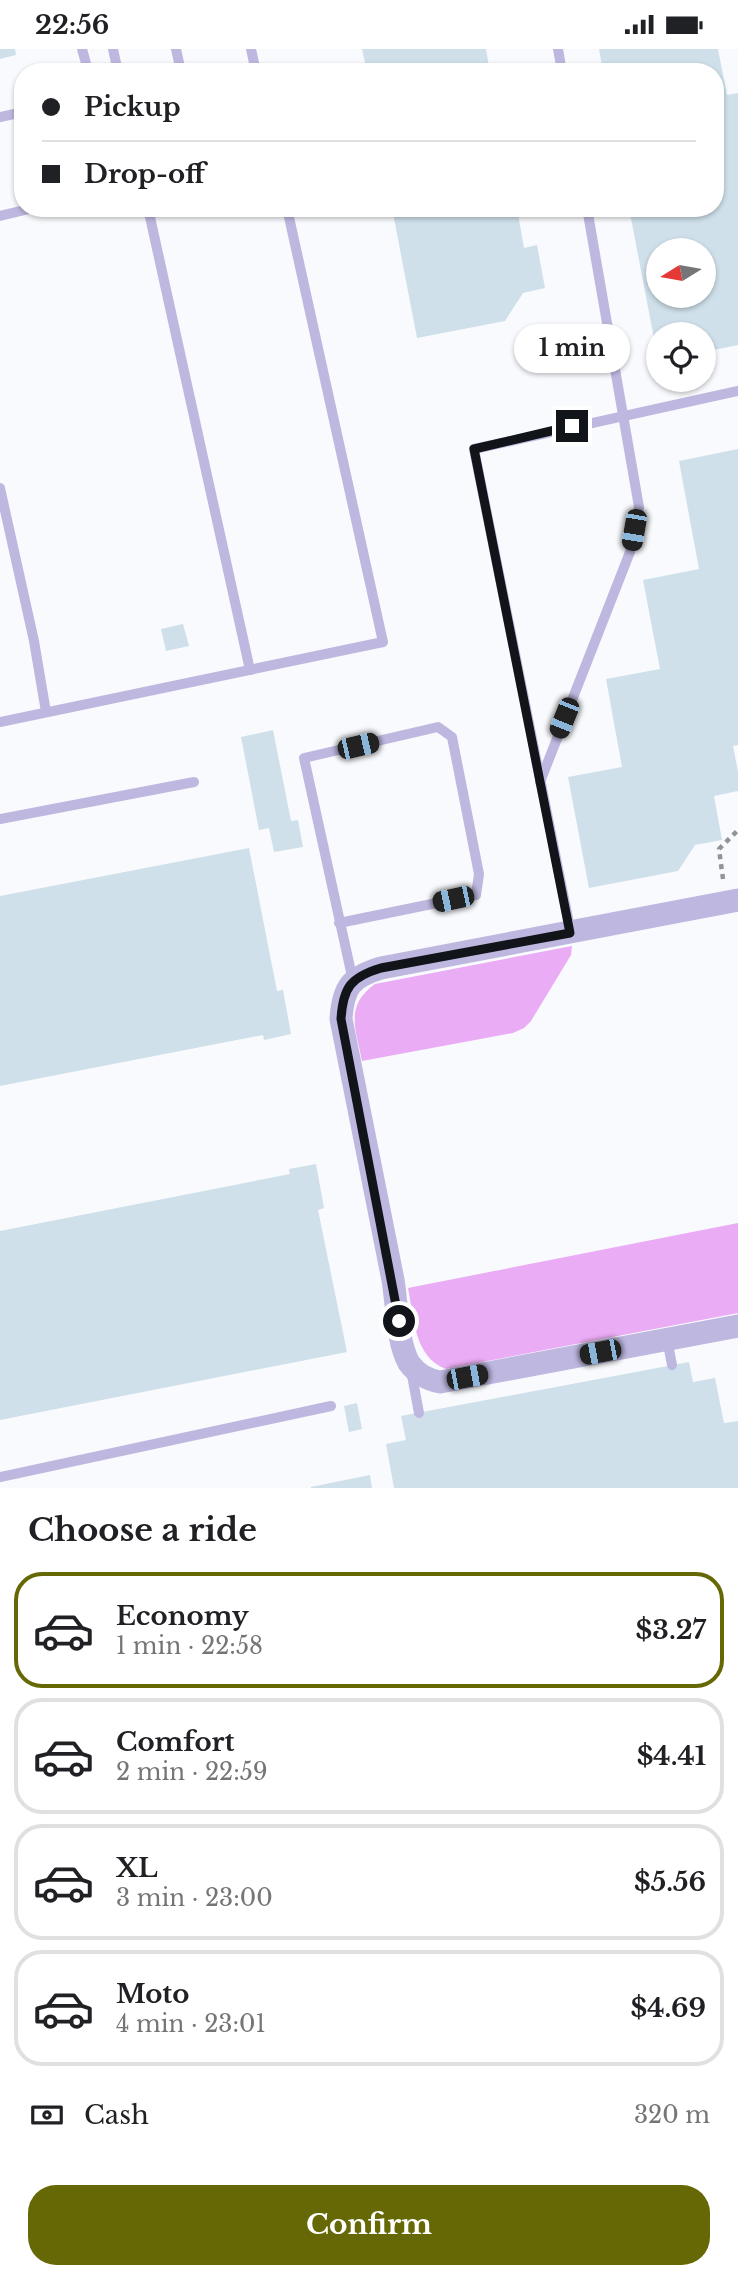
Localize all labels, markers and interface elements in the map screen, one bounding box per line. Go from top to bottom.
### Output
text: 22:56 [35,9,109,41]
text: Pickup [84,91,181,123]
text: Drop-off [84,158,205,190]
north arrow [646,238,716,308]
map controls [646,238,716,392]
button: locate [646,322,716,392]
callout: 1 min [514,325,630,373]
text: 1 min [539,334,605,362]
route end [556,410,588,442]
car [621,507,648,553]
car [547,695,582,741]
car [336,731,381,761]
car [431,884,476,914]
route start [383,1305,415,1337]
car [578,1338,623,1366]
car [445,1363,490,1391]
text: Choose a ride [28,1510,257,1550]
icon: car [32,1599,95,1662]
text: Economy [116,1600,249,1632]
text: $3.27 [636,1614,706,1646]
text: 1 min · 22:58 [116,1632,263,1660]
icon: car [32,1725,95,1788]
text: Comfort [116,1726,234,1758]
text: $4.41 [637,1740,706,1772]
text: 2 min · 22:59 [116,1758,268,1786]
icon: car [32,1851,95,1914]
text: XL [116,1852,158,1884]
text: $5.56 [634,1866,706,1898]
text: 3 min · 23:00 [116,1884,273,1912]
icon: car [32,1977,95,2040]
text: Moto [116,1978,189,2010]
text: $4.69 [631,1992,706,2024]
text: 4 min · 23:01 [116,2010,266,2038]
icon: cash [28,2096,66,2134]
text: Cash [84,2099,149,2131]
text: 320 m [634,2101,710,2129]
button: Confirm [28,2185,710,2265]

